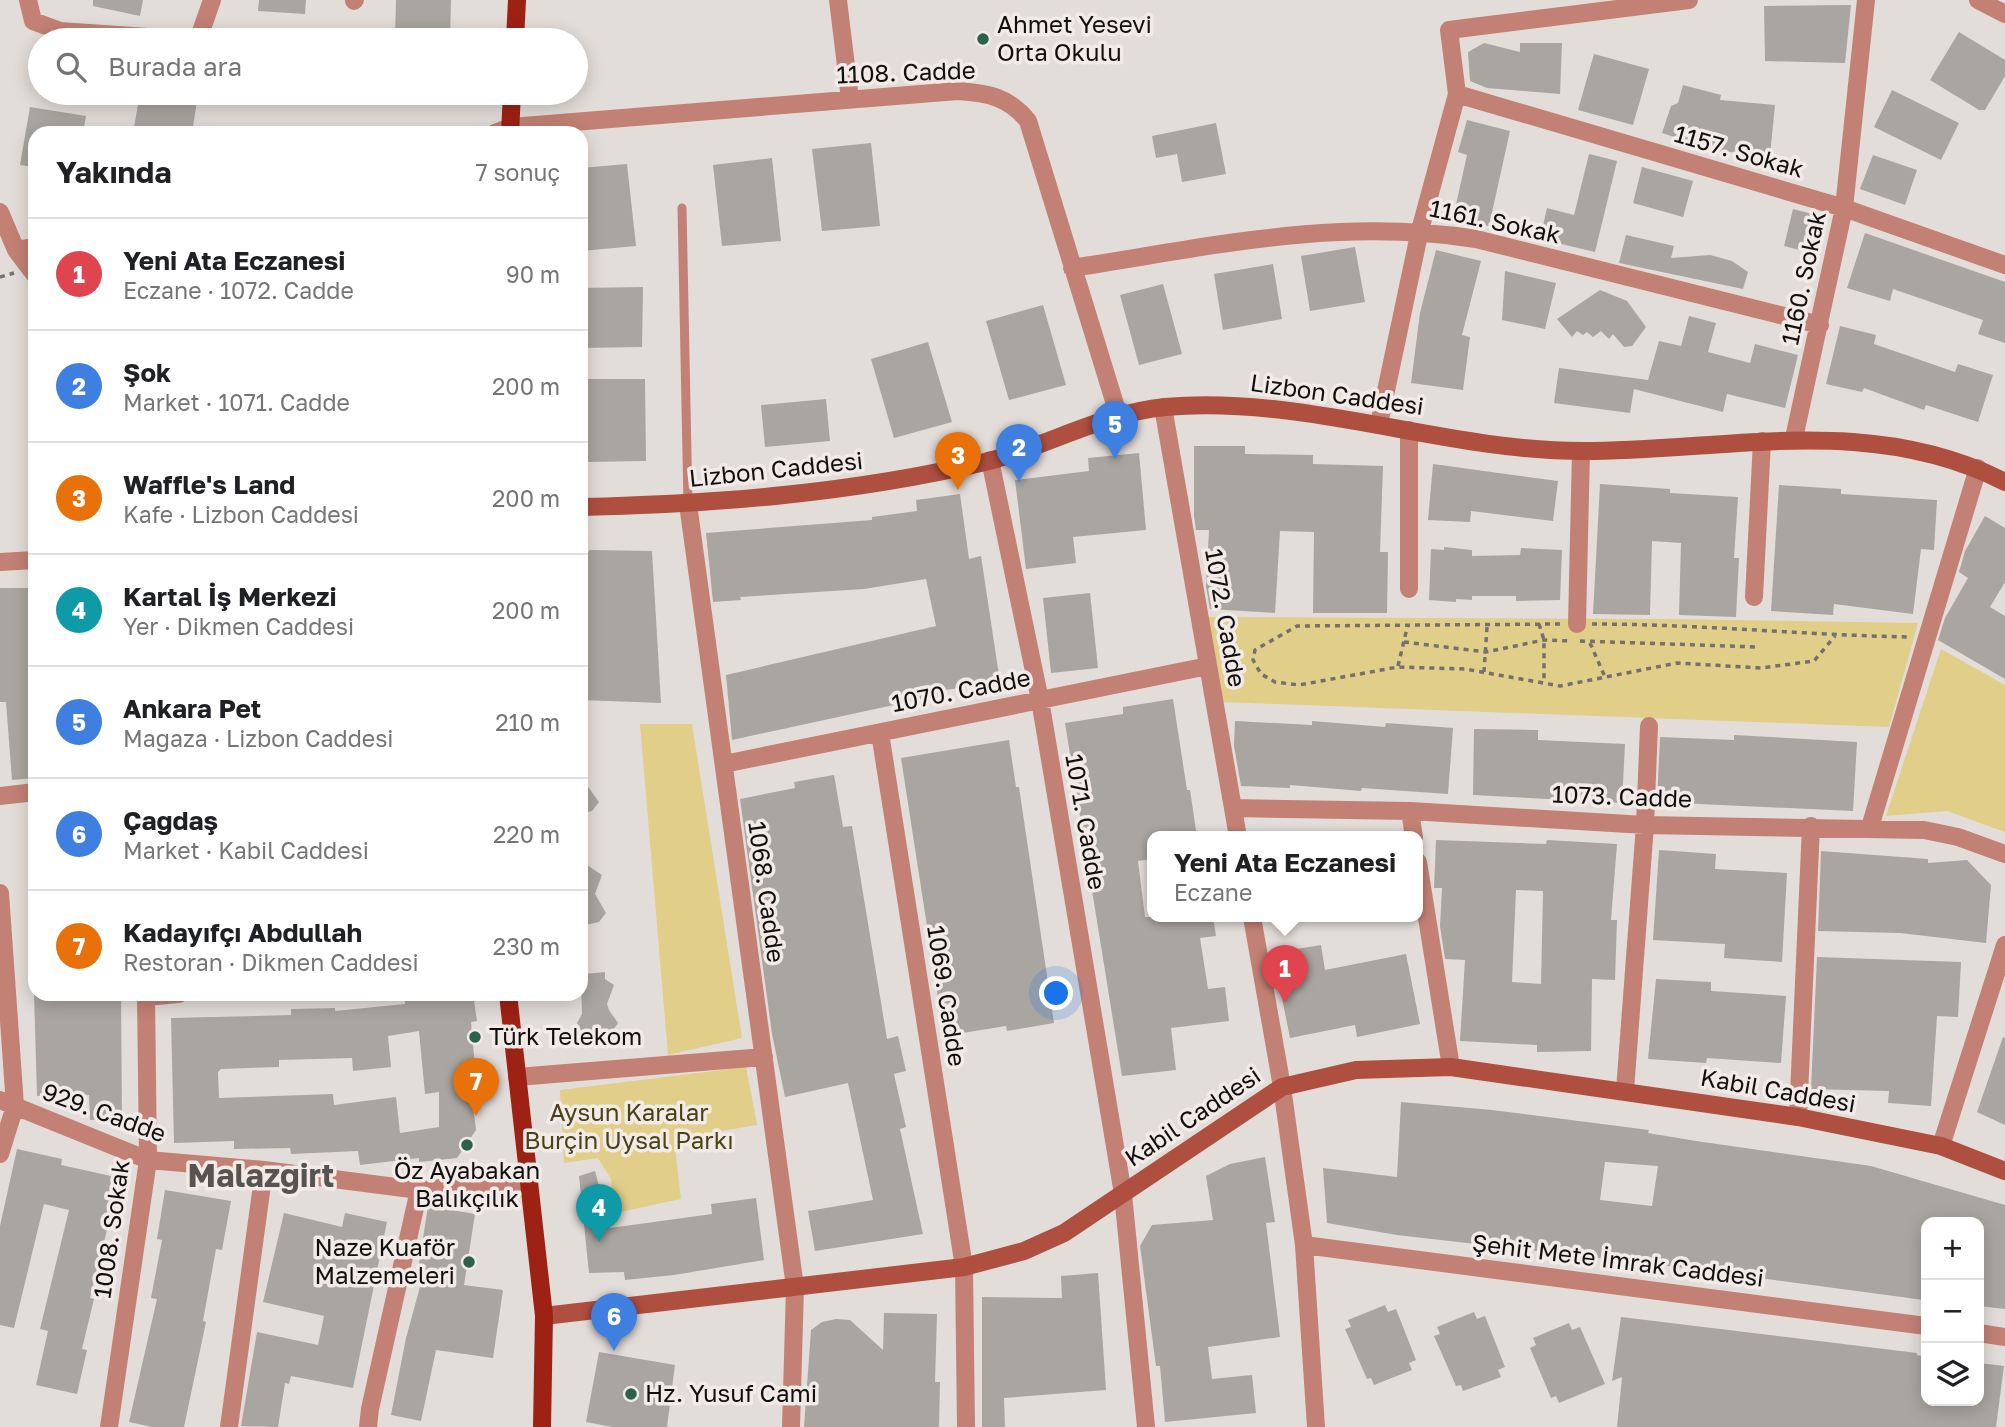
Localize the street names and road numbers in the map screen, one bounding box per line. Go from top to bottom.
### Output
street label: 1108. Cadde [836,55,976,88]
street label: 1157. Sokak [1671,118,1807,183]
street label: 1161. Sokak [1427,193,1563,249]
street label: 1160. Sokak [1774,208,1831,347]
street label: Lizbon Caddesi [1249,367,1426,420]
street label: Lizbon Caddesi [687,445,864,492]
street label: 1072. Cadde [1200,546,1253,689]
street label: 1070. Cadde [889,662,1033,717]
street label: 1071. Cadde [1060,752,1113,892]
street label: 1073. Cadde [1552,779,1692,812]
street label: 1068. Cadde [743,819,792,964]
street label: 1069. Cadde [922,923,973,1068]
street label: Kabil Caddesi [1119,1060,1265,1172]
street label: Kabil Caddesi [1698,1062,1858,1117]
street label: 929. Cadde [39,1076,170,1147]
street label: 1008. Sokak [86,1158,135,1300]
street label: Şehit Mete İmrak Caddesi [1471,1227,1766,1292]

